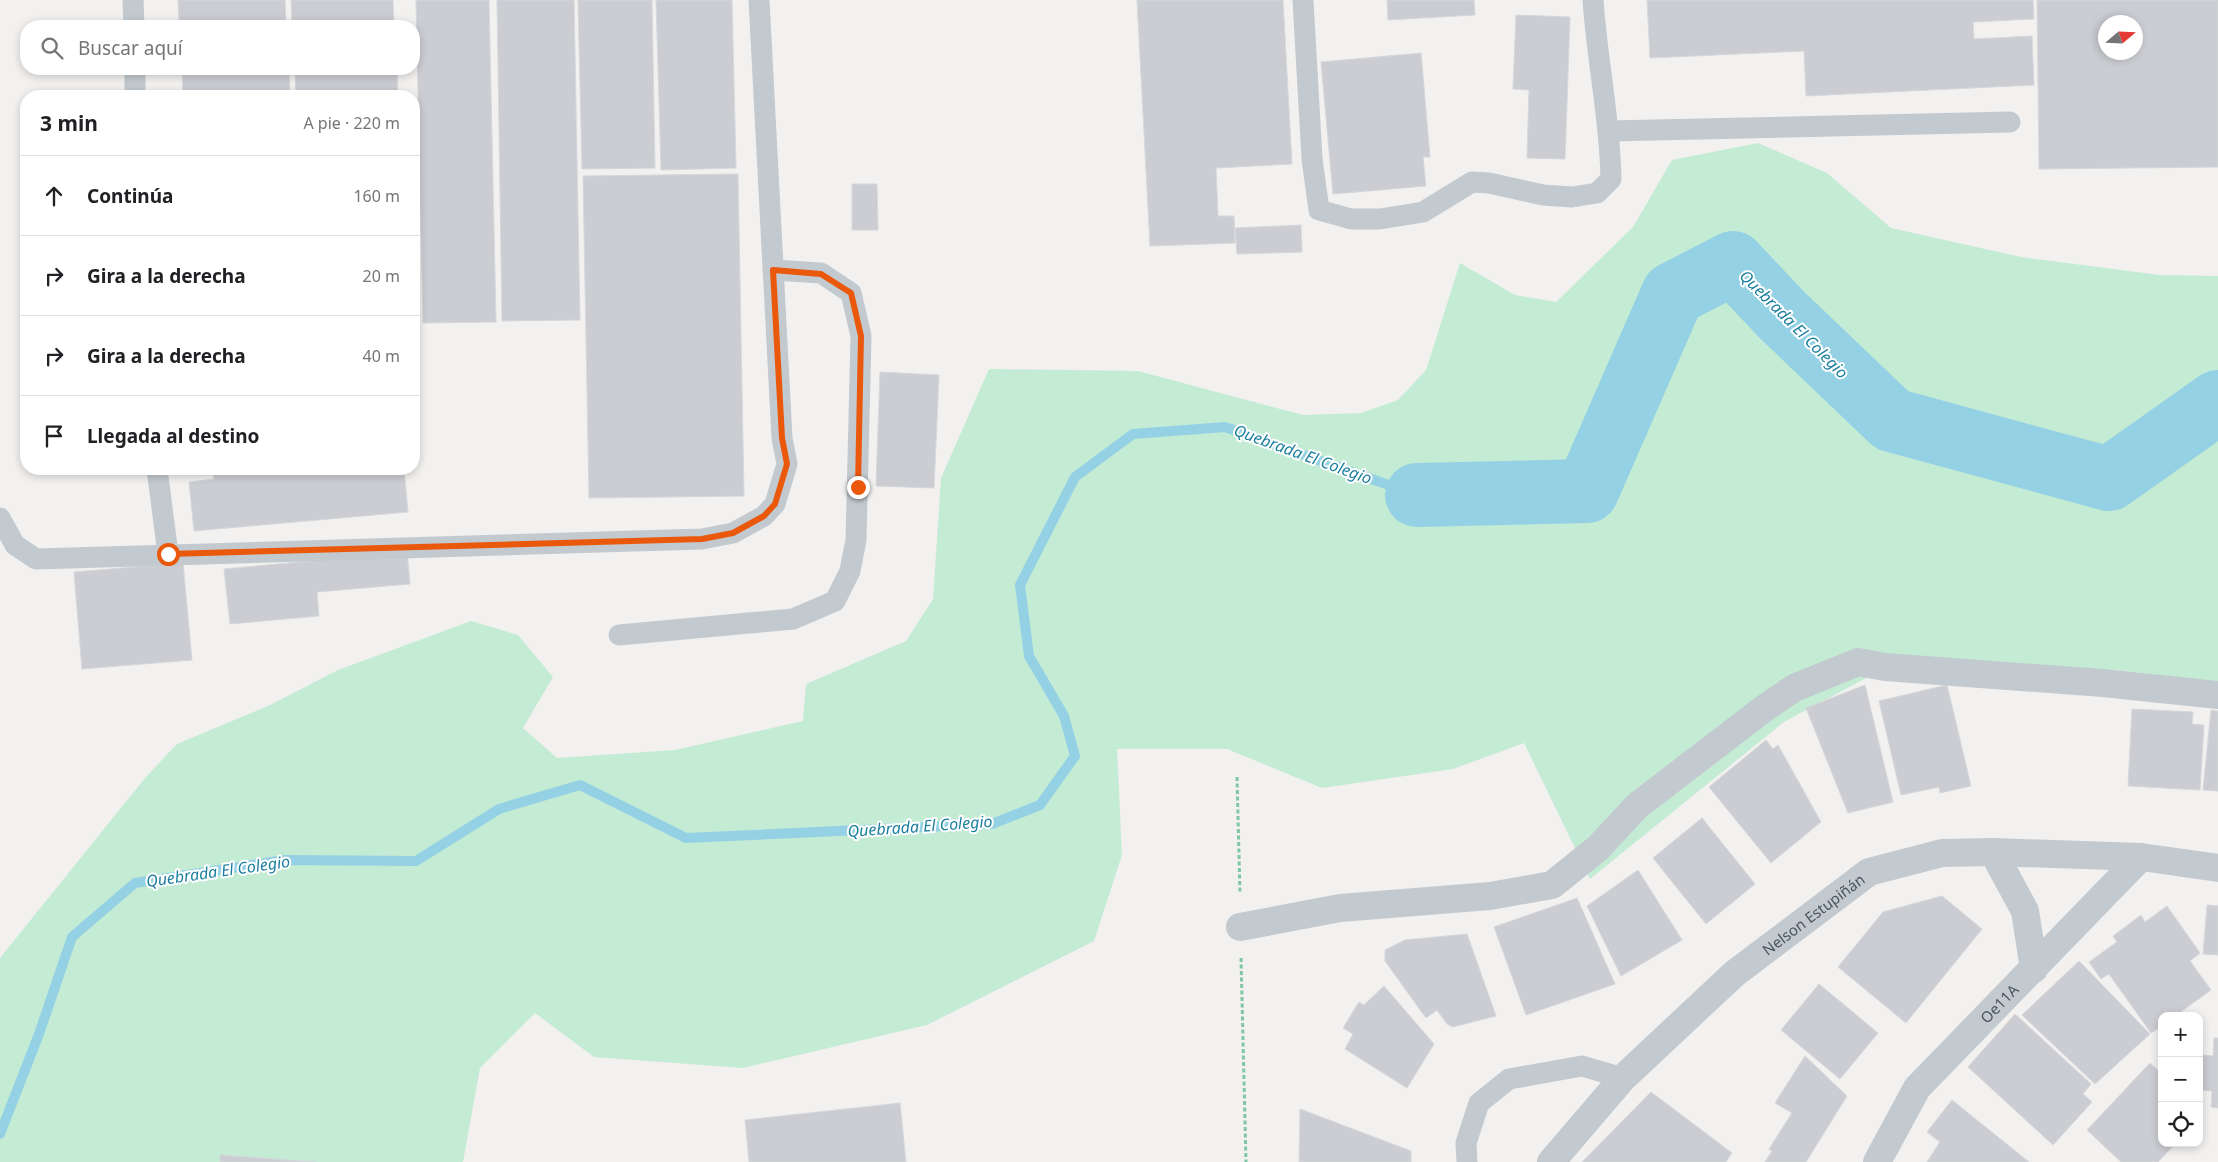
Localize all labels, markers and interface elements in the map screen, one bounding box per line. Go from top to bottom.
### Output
north arrow [2098,15,2143,60]
search box [20,20,420,75]
icon: search [38,34,66,62]
text: Buscar aquí [78,35,183,61]
text: 3 min [40,109,98,137]
text: A pie · 220 m [303,112,400,134]
icon: ahead [40,182,68,210]
text: Continúa [87,183,173,209]
text: 160 m [353,185,400,207]
icon: right [40,262,68,290]
text: Gira a la derecha [87,263,246,289]
text: 20 m [363,265,400,287]
water label: Quebrada El Colegio [1735,265,1853,383]
icon: right [40,342,68,370]
text: Gira a la derecha [87,343,246,369]
text: 40 m [363,345,400,367]
water label: Quebrada El Colegio [1231,419,1375,489]
icon: arrive [40,422,68,450]
text: Llegada al destino [87,423,259,449]
route end [847,476,870,499]
route start [157,543,180,566]
water label: Quebrada El Colegio [847,810,993,842]
water label: Quebrada El Colegio [145,850,291,892]
street label: Nelson Estupiñán [1758,869,1869,959]
street label: Oe11A [1976,979,2023,1027]
map controls [2158,1012,2203,1147]
button: + [2158,1012,2203,1057]
button: − [2158,1057,2203,1102]
button: locate [2158,1102,2203,1147]

